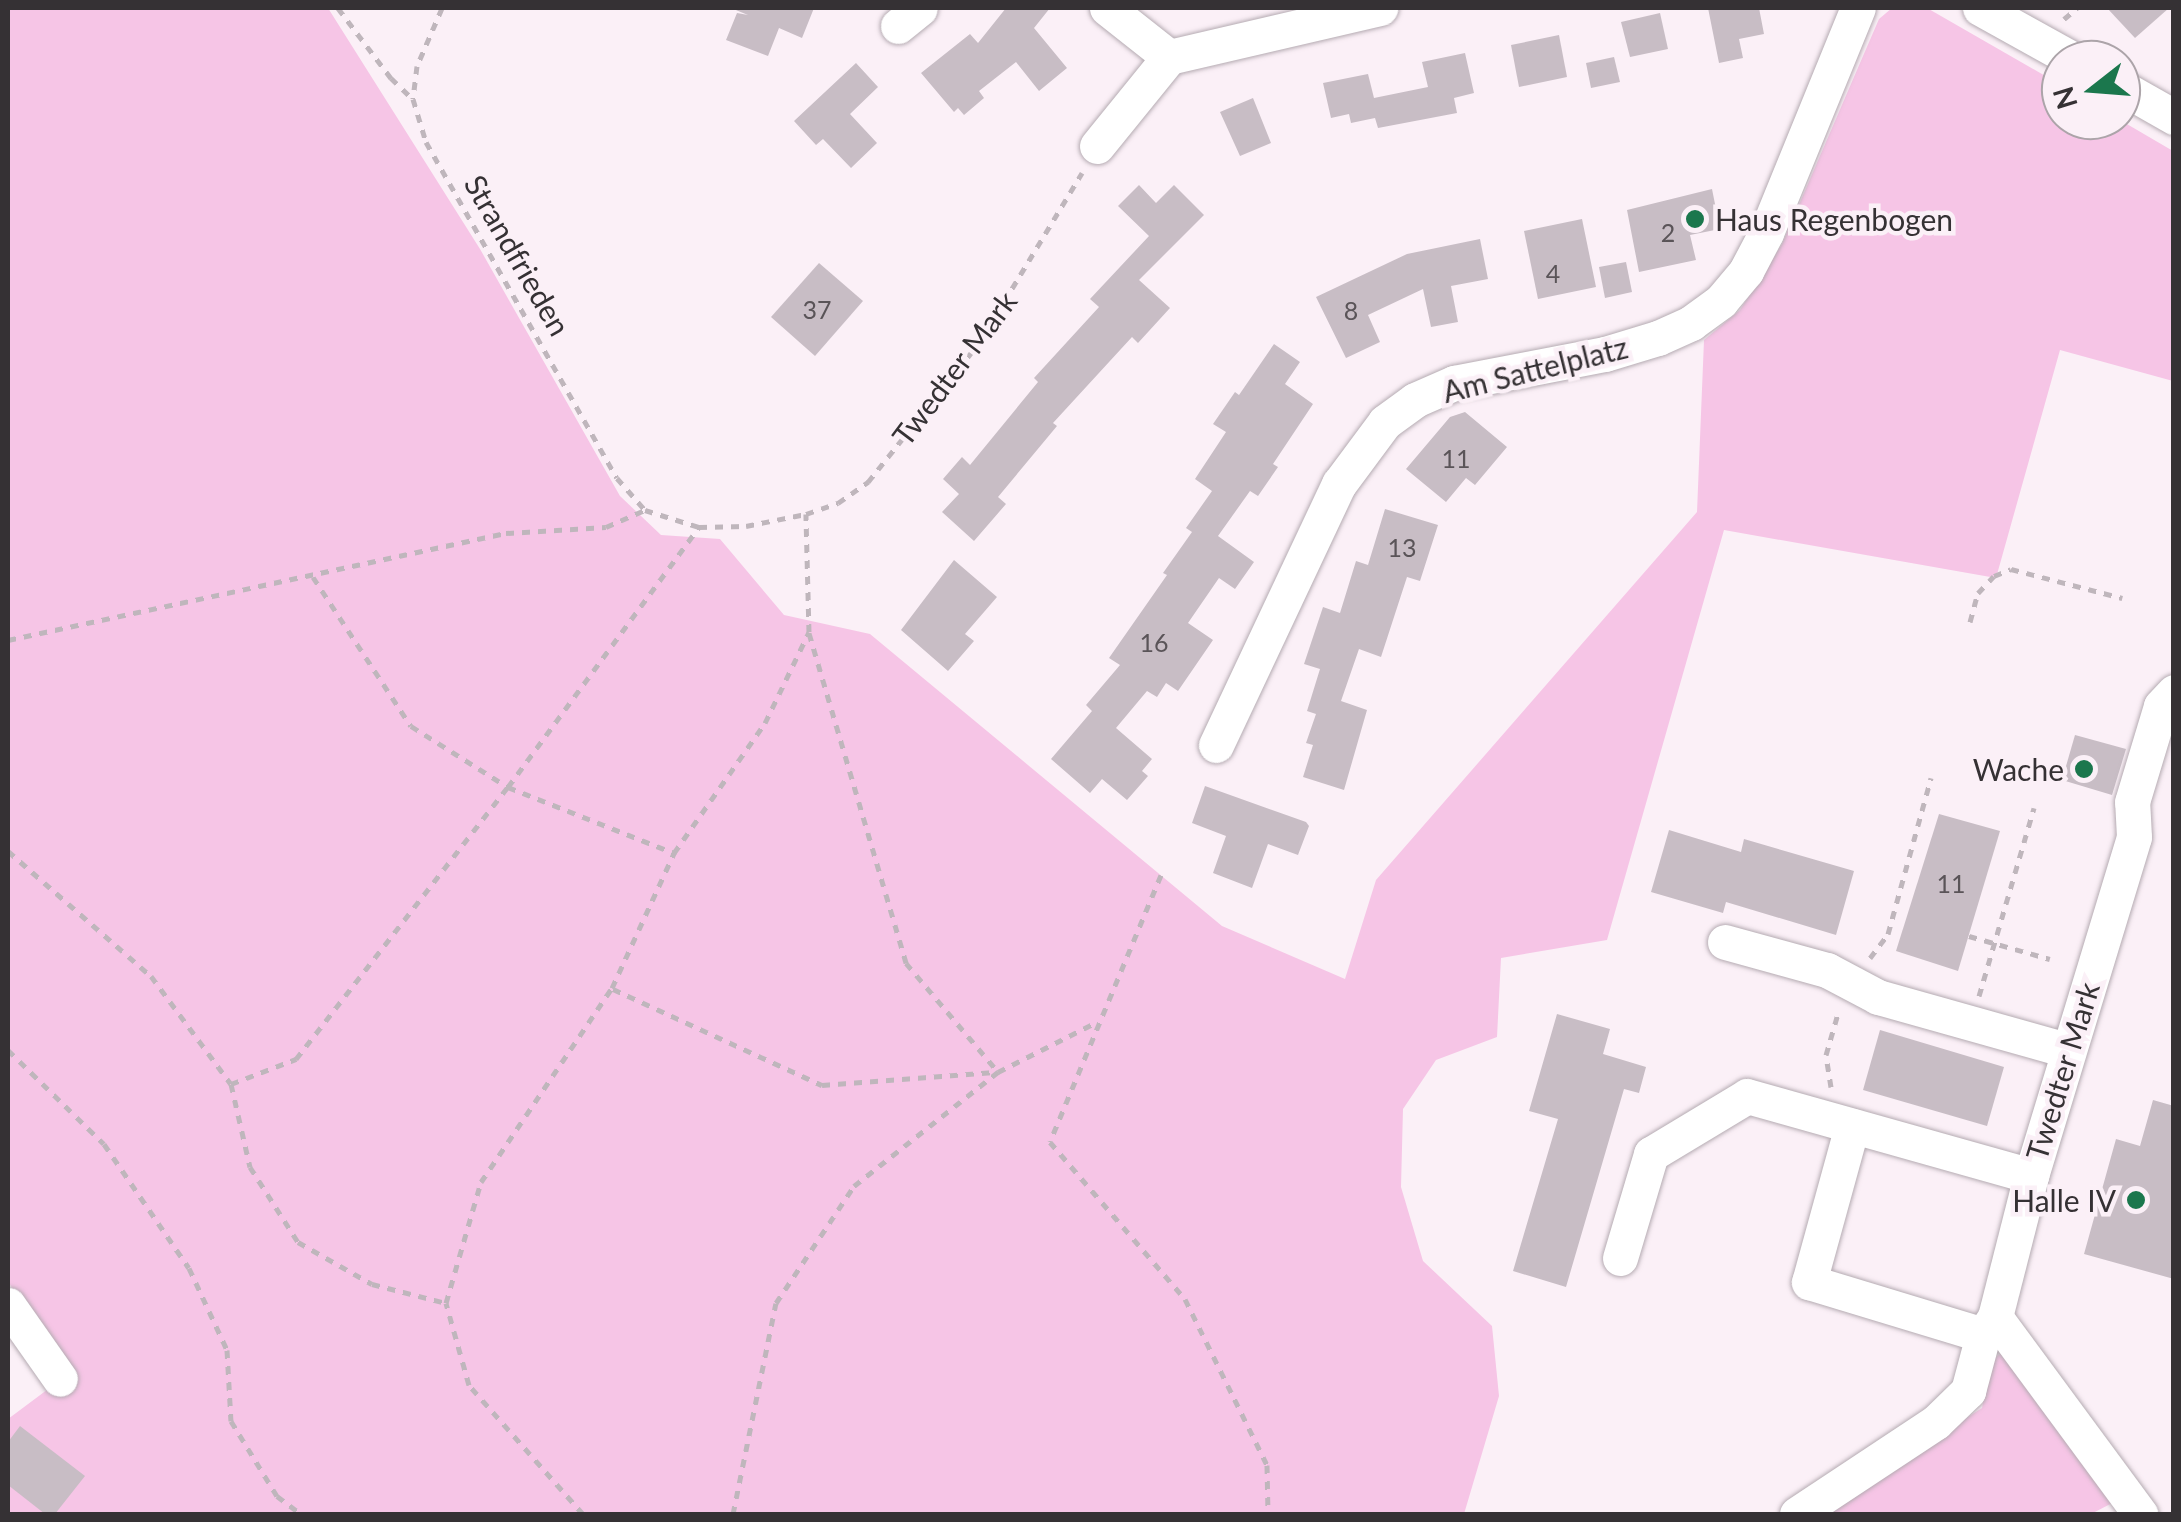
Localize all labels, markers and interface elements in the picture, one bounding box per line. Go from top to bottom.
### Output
north arrow [2041,40,2141,140]
text: N [2045,83,2084,113]
street label: Strandfrieden [458,168,578,342]
place label: Haus Regenbogen [1715,201,1953,237]
marker: Haus Regenbogen [1684,208,1706,230]
house number: 2 [1661,217,1675,247]
house number: 4 [1546,258,1560,288]
street label: Twedter Mark [884,283,1024,453]
house number: 37 [803,294,831,324]
house number: 8 [1344,295,1358,325]
street label: Am Sattelplatz [1439,329,1631,409]
house number: 11 [1442,443,1470,473]
house number: 13 [1388,532,1416,562]
house number: 16 [1140,627,1168,657]
place label: Wache [1973,751,2064,787]
marker: Wache [2073,758,2095,780]
house number: 11 [1937,868,1965,898]
street label: Twedter Mark [2018,977,2106,1165]
place label: Halle IV [2012,1182,2116,1218]
marker: Halle IV [2125,1189,2147,1211]

